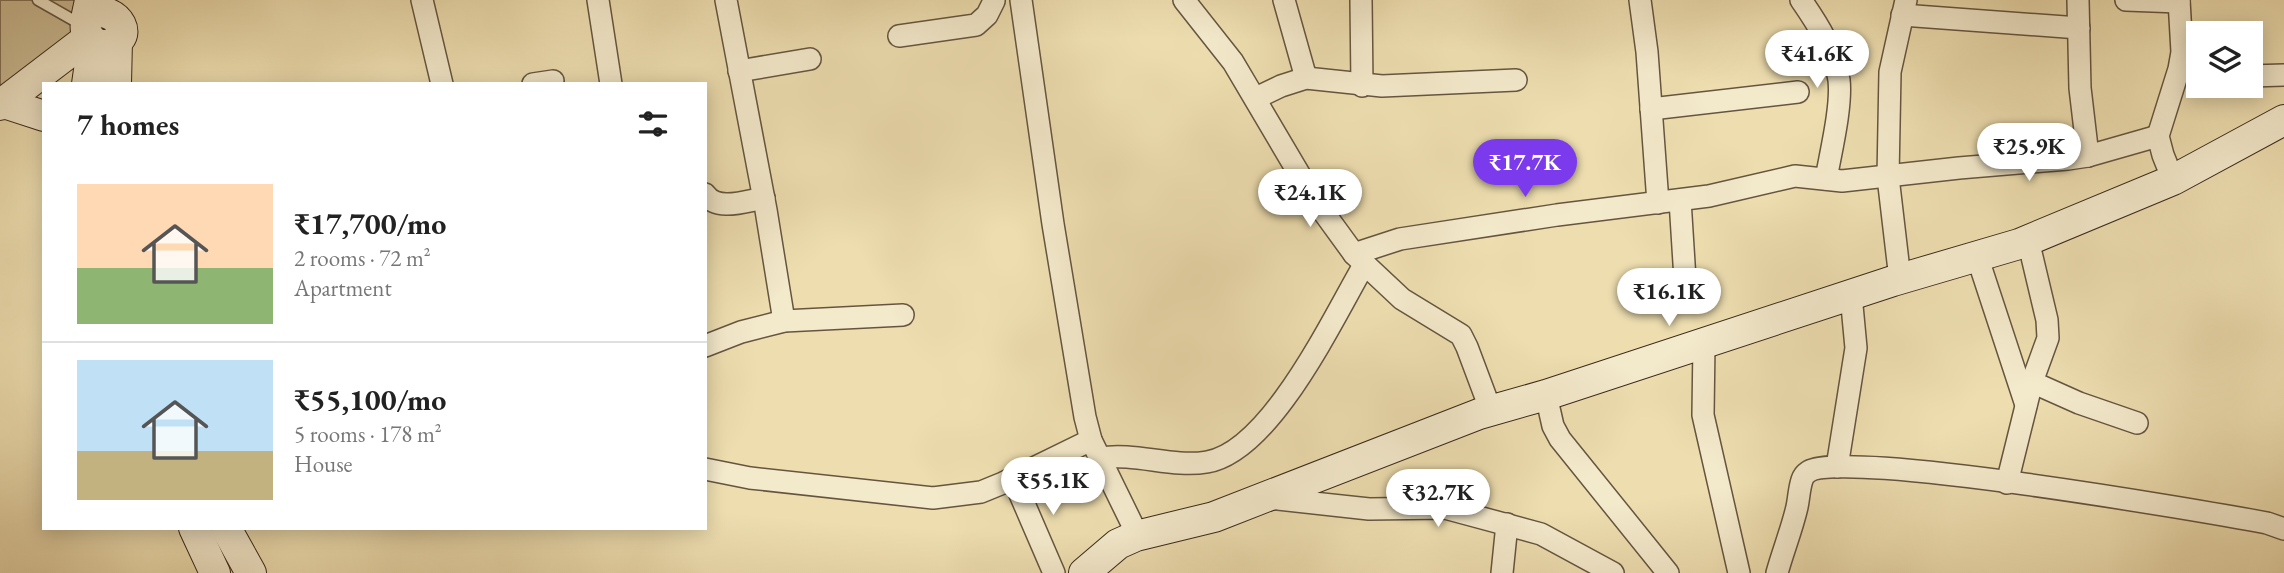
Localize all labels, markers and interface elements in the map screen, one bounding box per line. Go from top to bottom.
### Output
map controls [2186,21,2263,98]
button: layers [2186,21,2263,98]
pin: ₹41.6K [1760,31,1874,90]
text: ₹41.6K [1781,38,1853,68]
text: 7 homes [77,105,179,144]
icon: filters [634,105,672,143]
pin: ₹25.9K [1972,124,2086,183]
text: ₹25.9K [1993,131,2065,161]
pin: ₹17.7K [1468,140,1582,199]
text: ₹17.7K [1489,147,1561,177]
pin: ₹24.1K [1253,170,1367,229]
text: ₹24.1K [1274,177,1346,207]
text: ₹17,700/mo [294,204,446,243]
icon: home [133,212,217,296]
text: 2 rooms · 72 m² [294,243,431,273]
pin: ₹16.1K [1612,268,1726,328]
text: Apartment [294,273,392,303]
text: ₹16.1K [1633,276,1705,306]
text: ₹55,100/mo [294,380,446,419]
icon: home [133,388,217,472]
text: 5 rooms · 178 m² [294,419,442,449]
text: House [294,449,353,479]
pin: ₹55.1K [996,458,1110,517]
text: ₹55.1K [1017,465,1089,495]
pin: ₹32.7K [1381,470,1495,529]
text: ₹32.7K [1402,477,1474,507]

